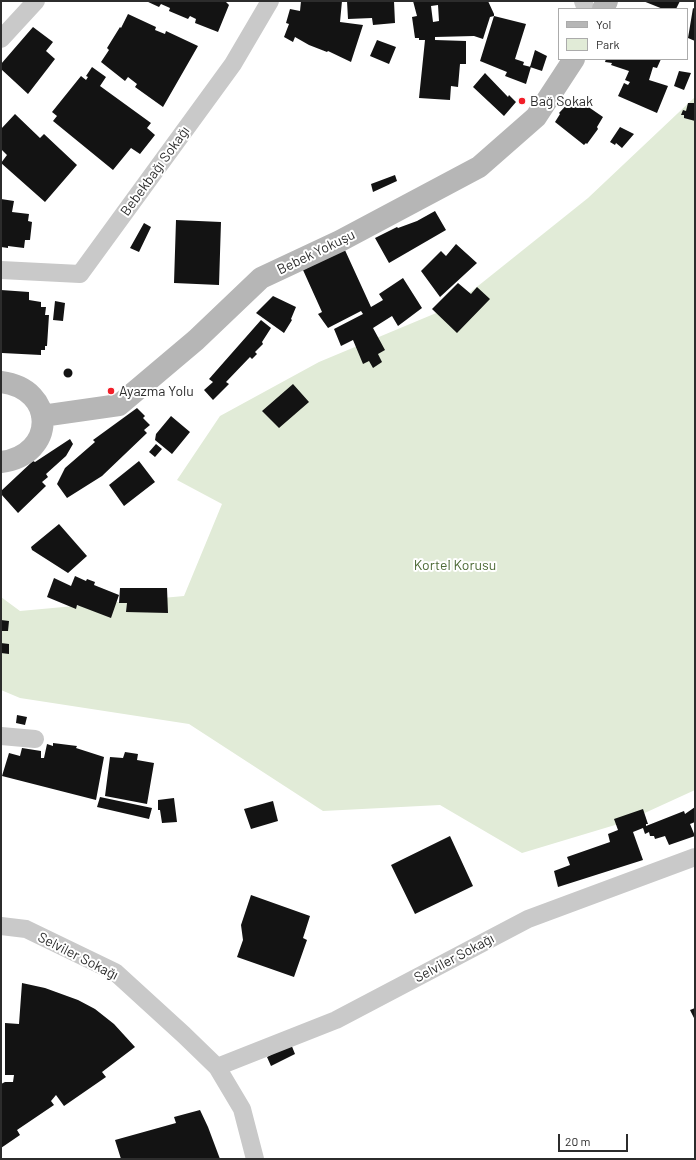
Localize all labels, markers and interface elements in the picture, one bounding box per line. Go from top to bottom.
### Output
legend [558,8,688,60]
text: Yol [596,17,611,31]
text: Park [596,37,620,51]
place label: Bağ Sokak [530,93,593,109]
marker: Bağ Sokak [517,96,527,106]
street label: Bebekbağı Sokağı [117,123,193,219]
street label: Bebek Yokuşu [274,226,358,278]
place label: Ayazma Yolu [119,383,194,399]
marker: Ayazma Yolu [106,386,116,396]
park label: Kortel Korusu [414,557,496,573]
street label: Selviler Sokağı [35,929,121,983]
street label: Selviler Sokağı [411,930,497,986]
scale bar [560,1126,630,1152]
text: 20 m [565,1134,591,1148]

